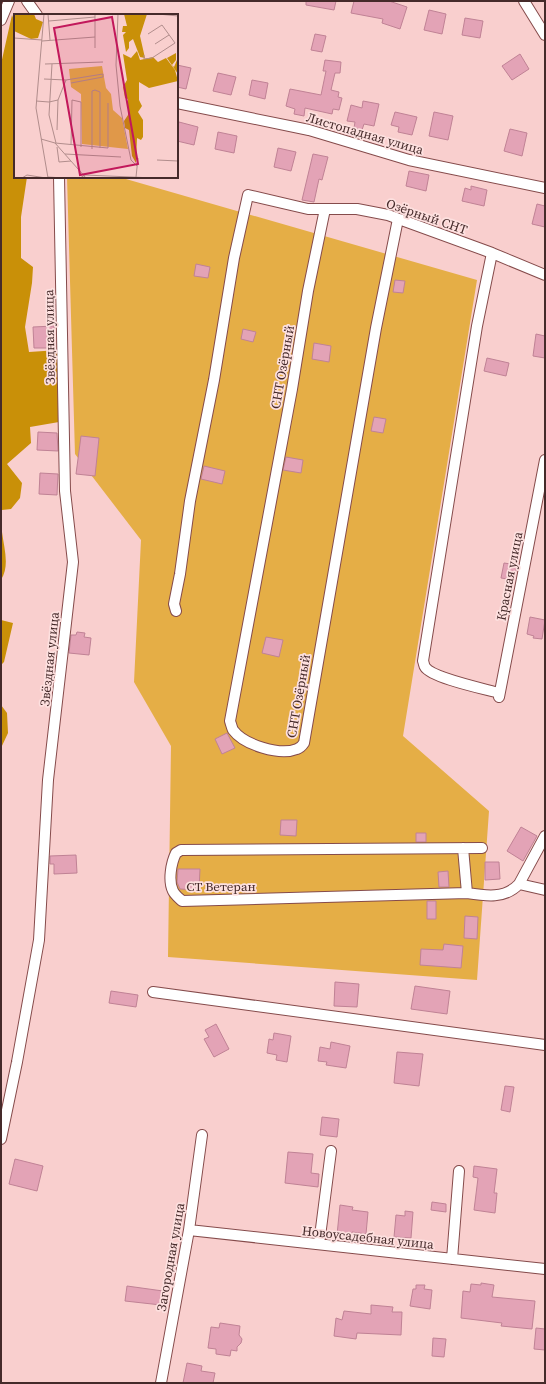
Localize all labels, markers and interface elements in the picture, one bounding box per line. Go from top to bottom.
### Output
inset map [14,14,178,178]
street label: Листопадная улица [304,109,426,158]
street label: Озёрный СНТ [384,195,470,238]
street label: Звёздная улица [40,289,59,385]
street label: СНТ Озёрный [267,324,298,410]
street label: Красная улица [493,530,526,622]
street label: Звёздная улица [36,611,63,707]
street label: СНТ Озёрный [283,653,314,739]
street label: СТ Ветеран [186,878,256,895]
street label: Загородная улица [153,1201,188,1313]
street label: Новоусадебная улица [301,1222,435,1253]

